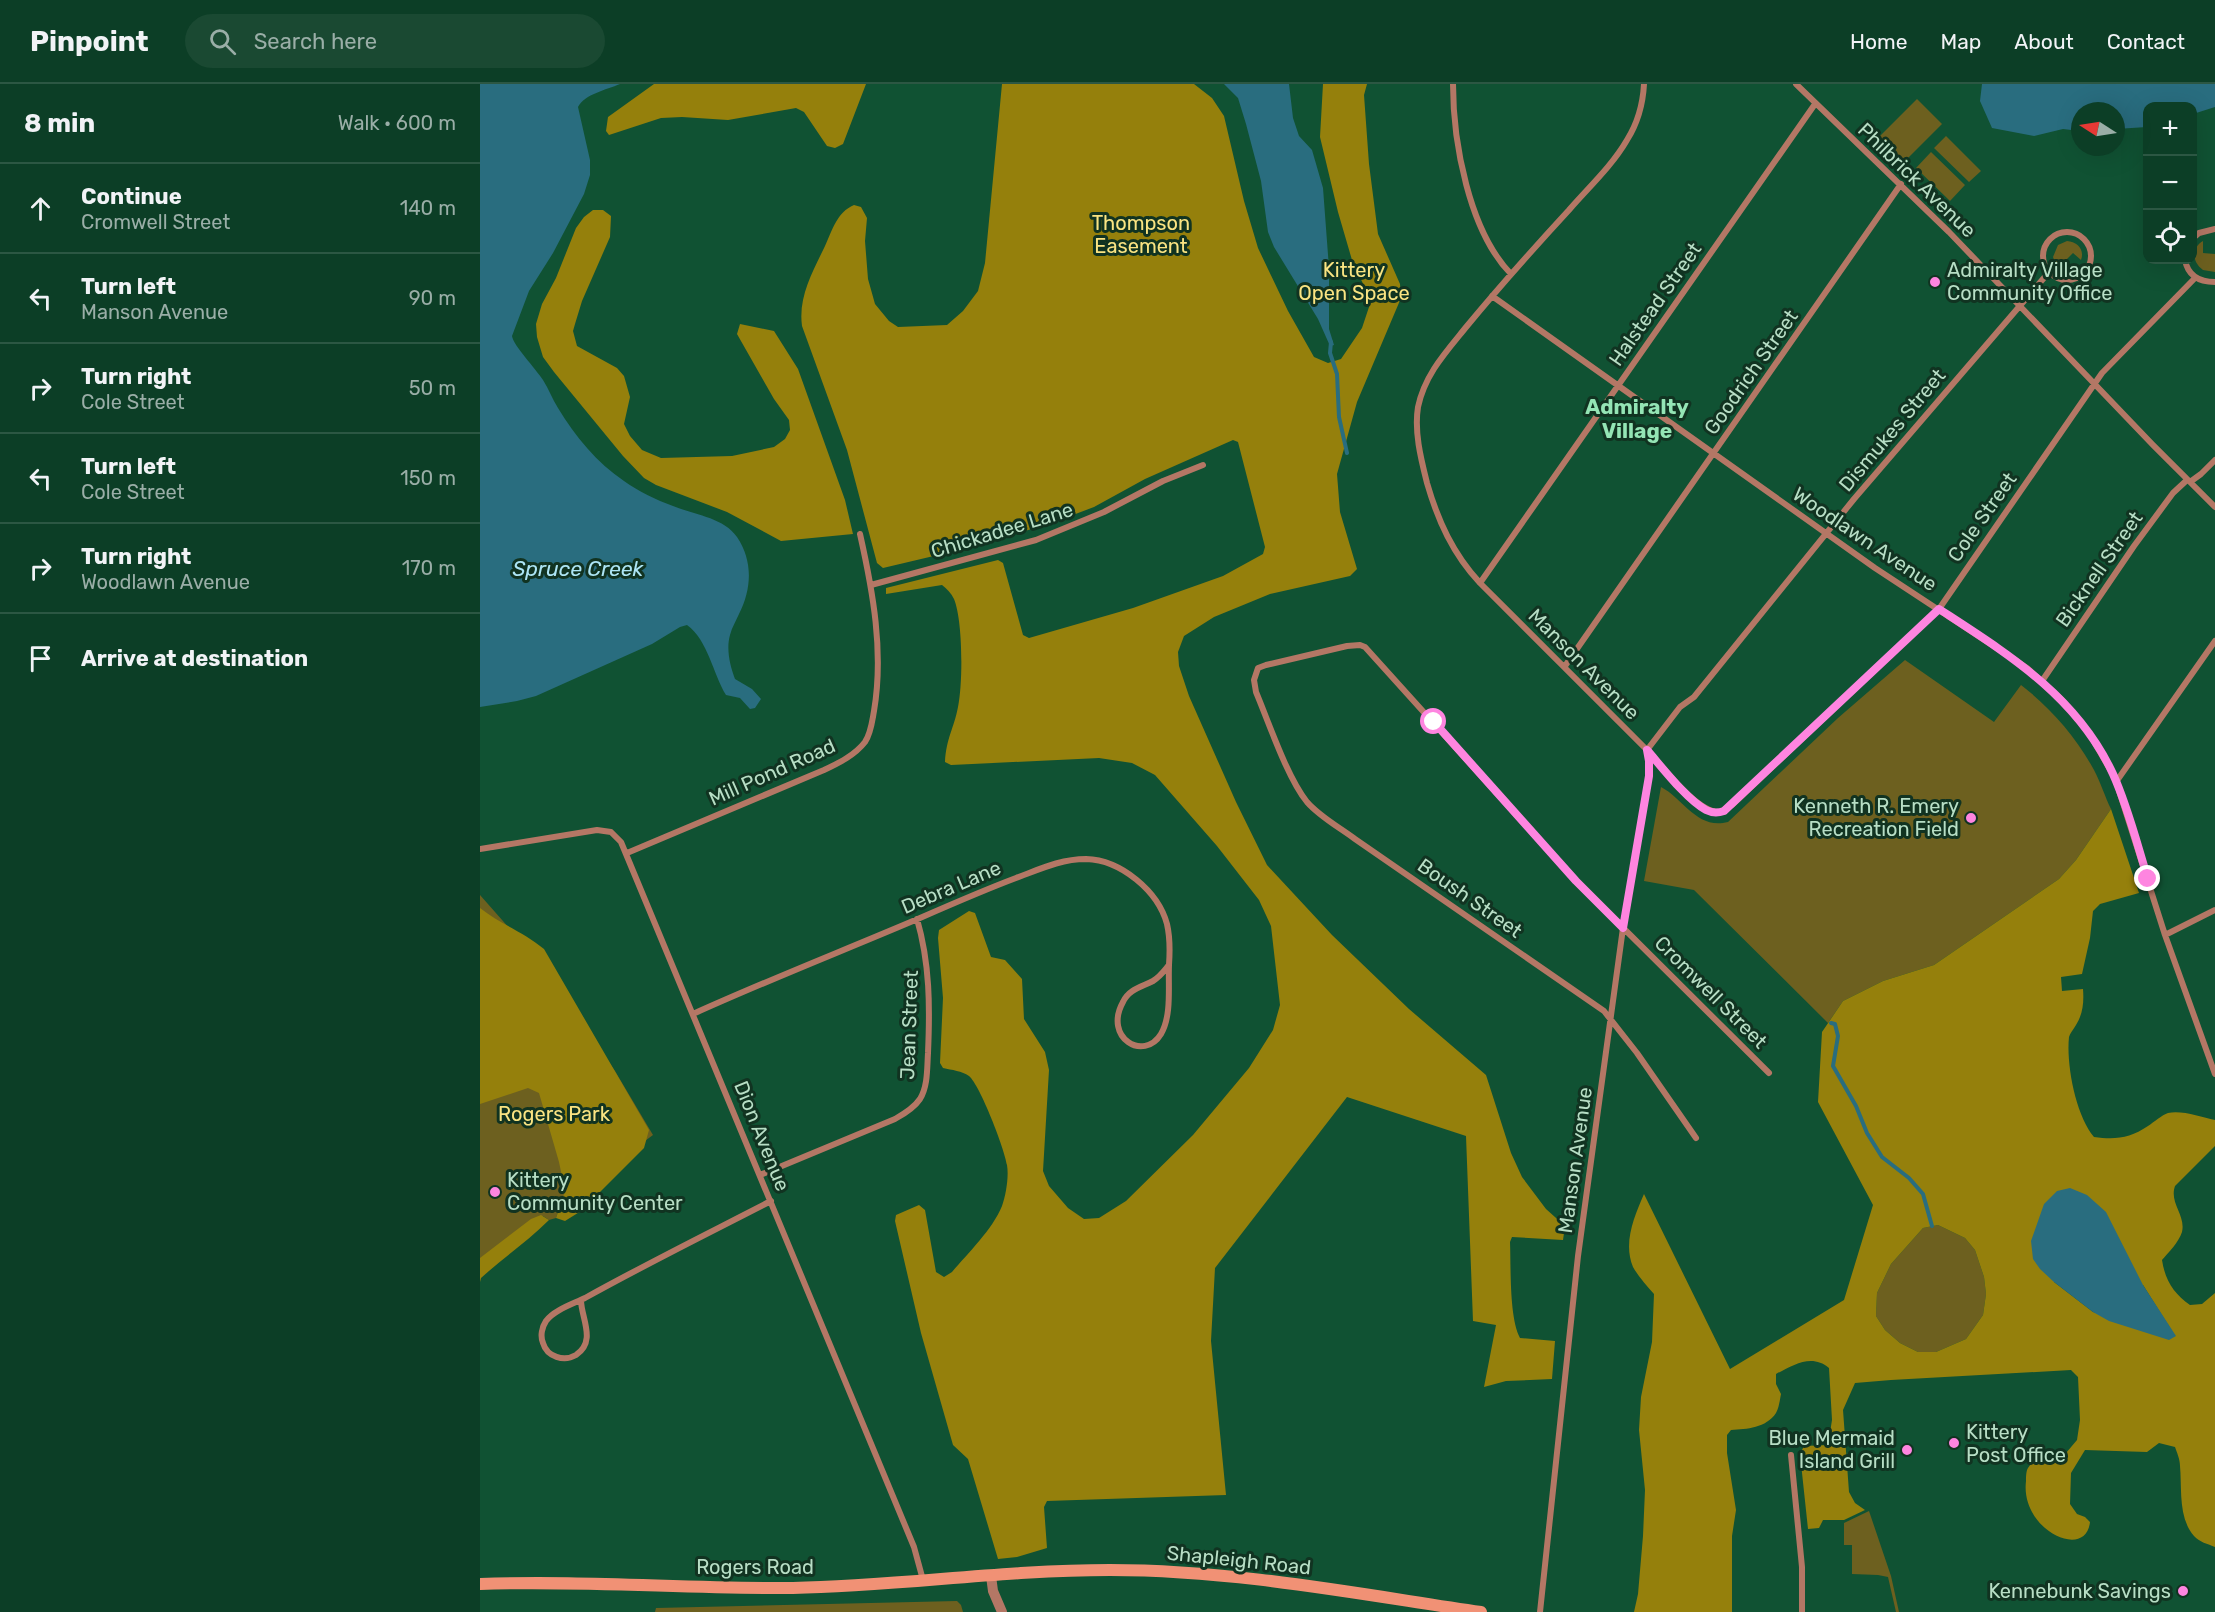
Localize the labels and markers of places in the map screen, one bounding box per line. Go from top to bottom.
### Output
place label: Admiralty Village Community Office [1947,258,2113,305]
marker: Admiralty Village Community Office [1928,275,1942,289]
place label: Kenneth R. Emery Recreation Field [1793,794,1959,841]
marker: Kenneth R. Emery Recreation Field [1964,811,1978,825]
place label: Kittery Community Center [507,1168,683,1215]
marker: Kittery Community Center [488,1185,502,1199]
place label: Kittery Post Office [1966,1420,2066,1467]
place label: Blue Mermaid Island Grill [1768,1426,1895,1473]
marker: Kittery Post Office [1947,1436,1961,1450]
marker: Blue Mermaid Island Grill [1900,1443,1914,1457]
place label: Kennebunk Savings [1988,1579,2171,1603]
marker: Kennebunk Savings [2176,1584,2190,1598]

